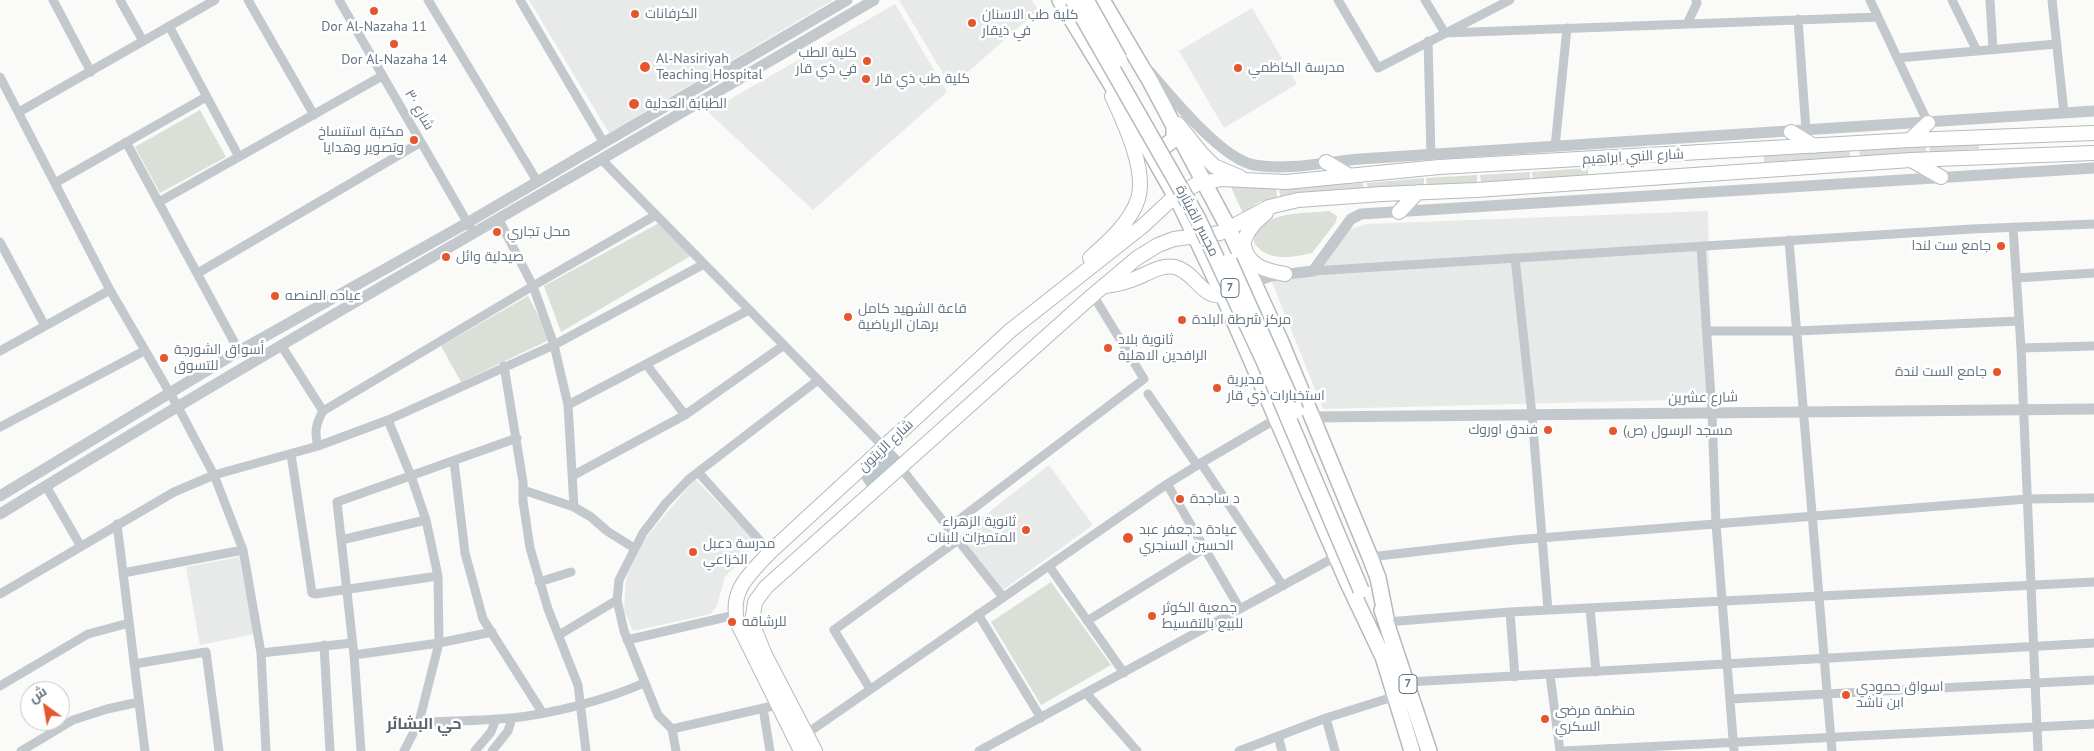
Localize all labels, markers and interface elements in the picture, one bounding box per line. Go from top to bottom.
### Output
marker: Dor Al-Nazaha 11 [368,5,380,17]
place label: الكرفانات [645,6,698,22]
place label: كلية طب الاسنان في ذيقار [982,7,1079,40]
marker: الكرفانات [629,8,641,20]
marker: كلية طب الاسنان في ذيقار [966,17,978,29]
place label: Dor Al-Nazaha 11 [321,19,427,35]
marker: Dor Al-Nazaha 14 [388,38,400,50]
place label: كلية الطب في ذي قار [796,45,857,78]
place label: Al-Nasiriyah Teaching Hospital [656,51,763,84]
place label: Dor Al-Nazaha 14 [341,52,447,68]
marker: كلية الطب في ذي قار [861,55,873,67]
marker: Al-Nasiriyah Teaching Hospital [638,60,652,74]
place label: مدرسة الكاظمي [1248,60,1345,76]
marker: مدرسة الكاظمي [1232,62,1244,74]
place label: كلية طب ذي قار [876,71,970,87]
marker: كلية طب ذي قار [860,73,872,85]
street label: شارع ٣٠ [401,87,437,133]
place label: الطبابة العدلية [645,96,727,112]
marker: الطبابة العدلية [627,97,641,111]
place label: مكتبة استنساخ وتصوير وهدايا [318,124,404,156]
marker: مكتبة استنساخ وتصوير وهدايا [408,134,420,146]
street label: شارع النبي ابراهيم [1582,146,1684,168]
street label: مجسر القيثارة [1172,182,1222,260]
place label: محل تجاري [507,224,570,240]
marker: محل تجاري [491,226,503,238]
place label: جامع ست لندا [1912,238,1991,254]
marker: جامع ست لندا [1995,240,2007,252]
place label: صيدلية وائل [456,249,524,265]
marker: صيدلية وائل [440,251,452,263]
road number: 7 [1221,278,1239,298]
place label: عياده المنصه [285,288,361,304]
marker: عياده المنصه [269,290,281,302]
place label: قاعة الشهيد كامل برهان الرياضية [858,301,967,334]
marker: قاعة الشهيد كامل برهان الرياضية [842,311,854,323]
place label: مركز شرطة البلدة [1192,312,1291,328]
marker: مركز شرطة البلدة [1176,314,1188,326]
place label: ثانوية بلاد الرافدين الاهلية [1118,332,1207,364]
place label: أسواق الشورجة للتسوق [174,342,264,374]
marker: ثانوية بلاد الرافدين الاهلية [1102,342,1114,354]
marker: أسواق الشورجة للتسوق [158,352,170,364]
place label: جامع الست لندة [1895,364,1987,380]
marker: جامع الست لندة [1991,366,2003,378]
place label: مديرية استخبارات ذي قار [1227,372,1325,404]
marker: مديرية استخبارات ذي قار [1211,382,1223,394]
street label: شارع عشرين [1668,389,1738,407]
street label: شارع الزيتون [855,416,917,476]
place label: فندق اوروك [1468,422,1538,438]
place label: مسجد الرسول (ص) [1623,423,1733,439]
marker: فندق اوروك [1542,424,1554,436]
marker: مسجد الرسول (ص) [1607,425,1619,437]
place label: د ساجدة [1190,491,1240,507]
marker: د ساجدة [1174,493,1186,505]
place label: ثانوية الزهراء المتميزات للبنات [927,514,1016,546]
place label: عيادة د.جعفر عبد الحسين السنجري [1139,522,1237,554]
marker: ثانوية الزهراء المتميزات للبنات [1020,524,1032,536]
marker: عيادة د.جعفر عبد الحسين السنجري [1121,531,1135,545]
place label: مدرسة دعبل الخزاعي [703,536,776,568]
marker: مدرسة دعبل الخزاعي [687,546,699,558]
place label: جمعية الكوثر للبيع بالتقسيط [1162,600,1243,632]
marker: جمعية الكوثر للبيع بالتقسيط [1146,610,1158,622]
place label: للرشاقه [742,614,787,630]
marker: للرشاقه [726,616,738,628]
road number: 7 [1399,674,1417,694]
place label: اسواق حمودي ابن ناشد [1856,679,1944,712]
north arrow [20,681,70,731]
text: ش [25,682,50,707]
marker: اسواق حمودي ابن ناشد [1840,689,1852,701]
place label: منظمة مرضى السكري [1555,703,1635,736]
marker: منظمة مرضى السكري [1539,713,1551,725]
district label: حي البشائر [386,714,462,734]

